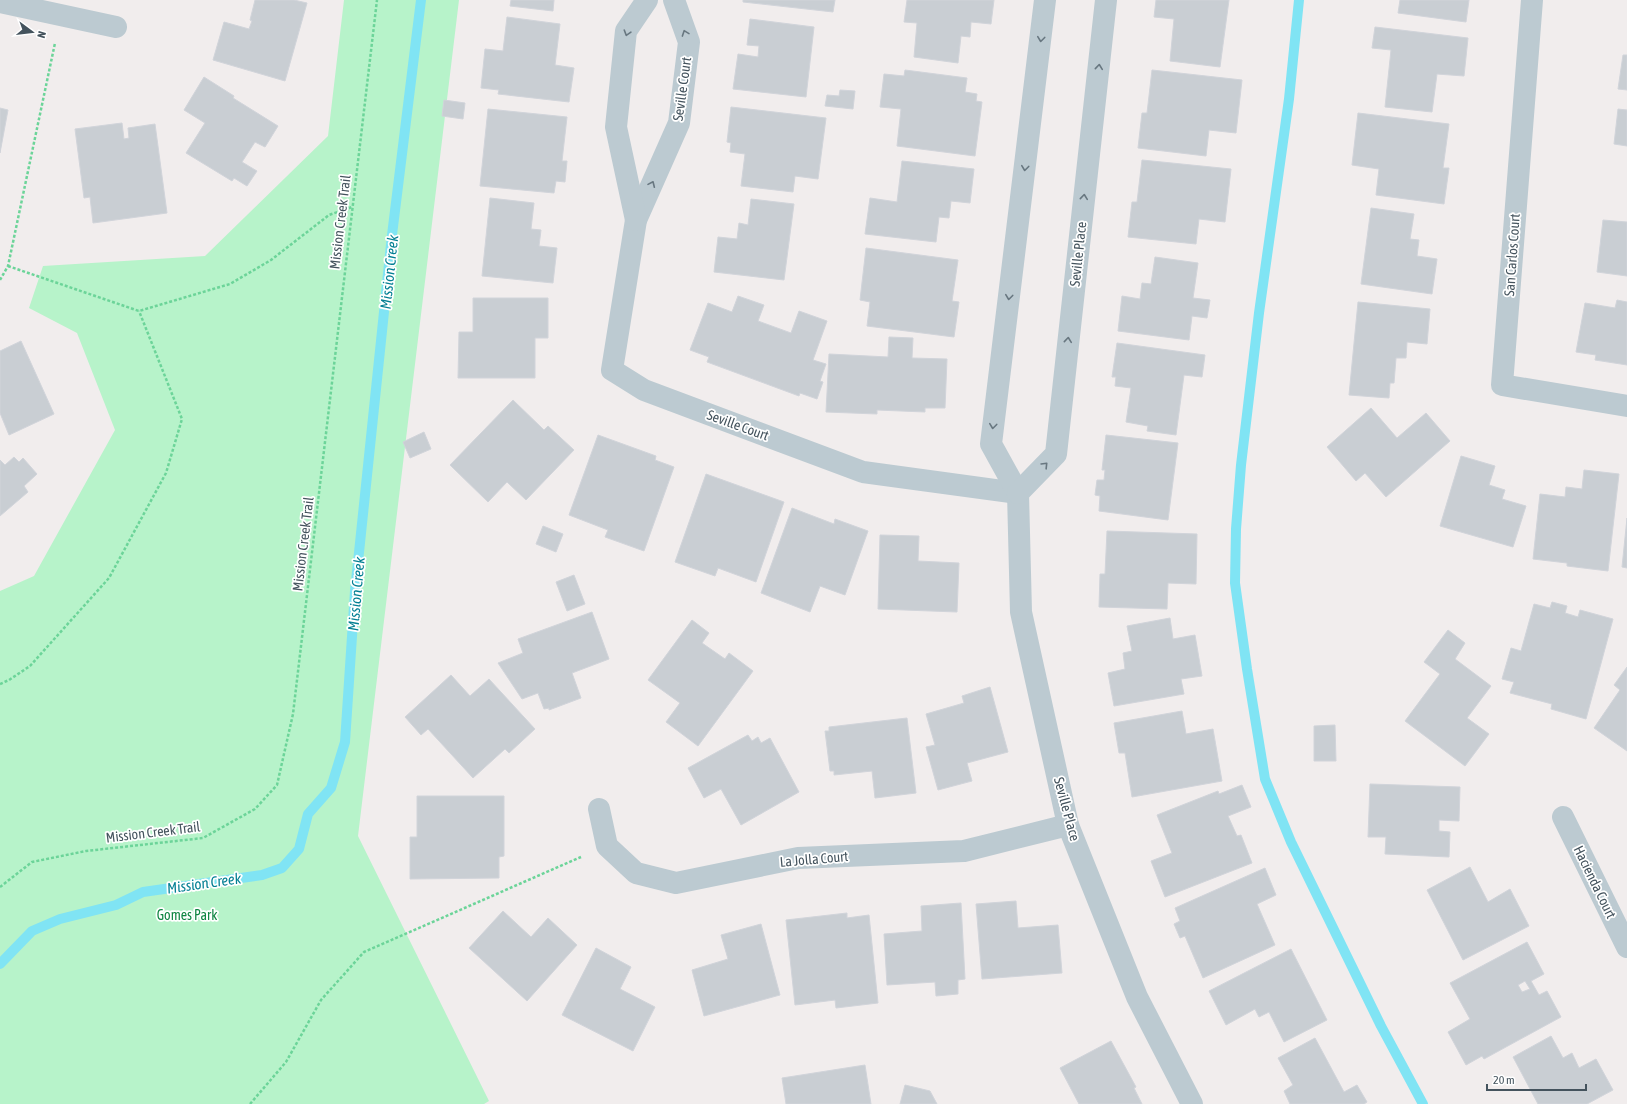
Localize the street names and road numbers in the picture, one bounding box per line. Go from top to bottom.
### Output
street label: Seville Court [670,56,694,122]
street label: Mission Creek Trail [326,174,354,270]
street label: San Carlos Court [1501,213,1523,297]
street label: Seville Place [1067,221,1089,287]
street label: Seville Court [705,406,771,444]
street label: Mission Creek Trail [289,496,317,592]
street label: Seville Place [1051,775,1083,843]
street label: Mission Creek Trail [105,818,201,846]
street label: Hacienda Court [1571,843,1619,921]
street label: La Jolla Court [779,848,849,870]

